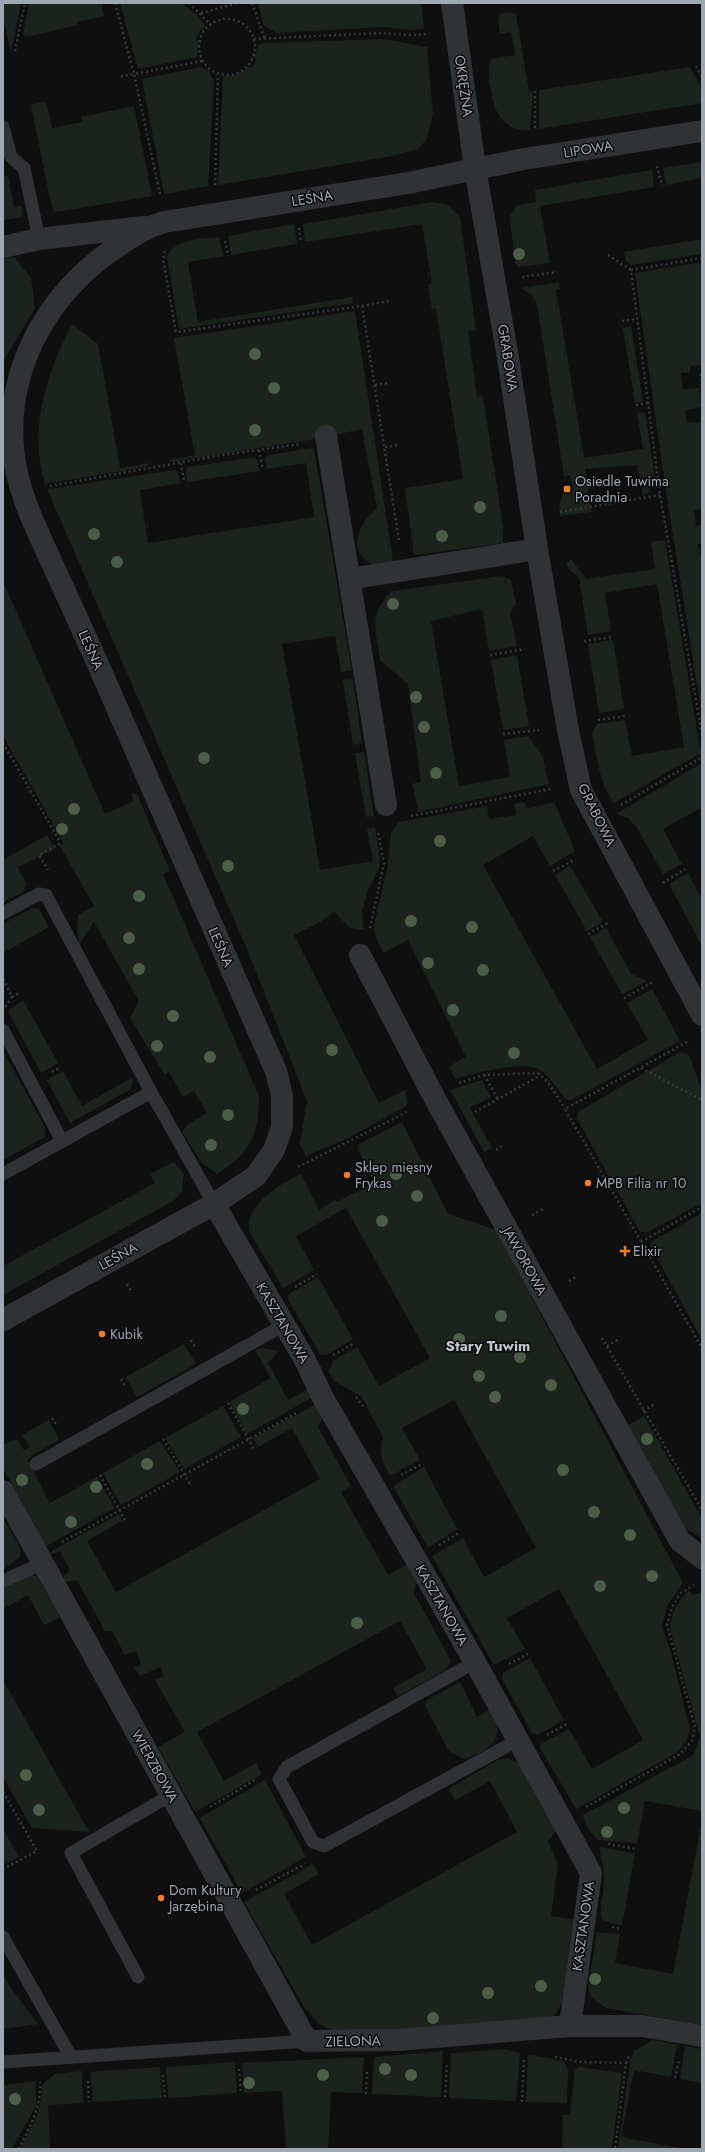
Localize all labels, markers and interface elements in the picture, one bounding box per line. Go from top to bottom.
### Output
street label: OKRĘŻNA [450,54,478,119]
street label: LIPOWA [562,135,615,163]
street label: LEŚNA [290,185,335,211]
street label: GRABOWA [493,323,523,394]
place label: Osiedle Tuwima Poradnia [575,471,669,507]
marker: Osiedle Tuwima Poradnia [562,484,572,494]
street label: LEŚNA [73,627,109,674]
street label: GRABOWA [573,780,621,851]
street label: LEŚNA [203,924,239,971]
place label: Sklep mięsny Frykas [355,1157,433,1193]
marker: Sklep mięsny Frykas [342,1170,352,1180]
place label: MPB Filia nr 10 [596,1173,687,1193]
marker: MPB Filia nr 10 [583,1178,593,1188]
street label: JAWOROWA [497,1221,553,1300]
street label: LEŚNA [95,1237,142,1275]
place label: Elixir [633,1241,662,1261]
marker: Elixir [620,1246,630,1256]
street label: KASZTANOWA [252,1279,315,1368]
place label: Kubik [110,1324,143,1344]
marker: Kubik [97,1329,107,1339]
district label: Stary Tuwim [446,1335,530,1357]
street label: KASZTANOWA [411,1561,474,1650]
street label: WIERZBOWA [127,1726,184,1807]
street label: KASZTANOWA [567,1879,599,1972]
place label: Dom Kultury Jarzębina [167,1880,242,1916]
marker: Dom Kultury Jarzębina [156,1893,166,1903]
street label: ZIELONA [325,2031,382,2051]

